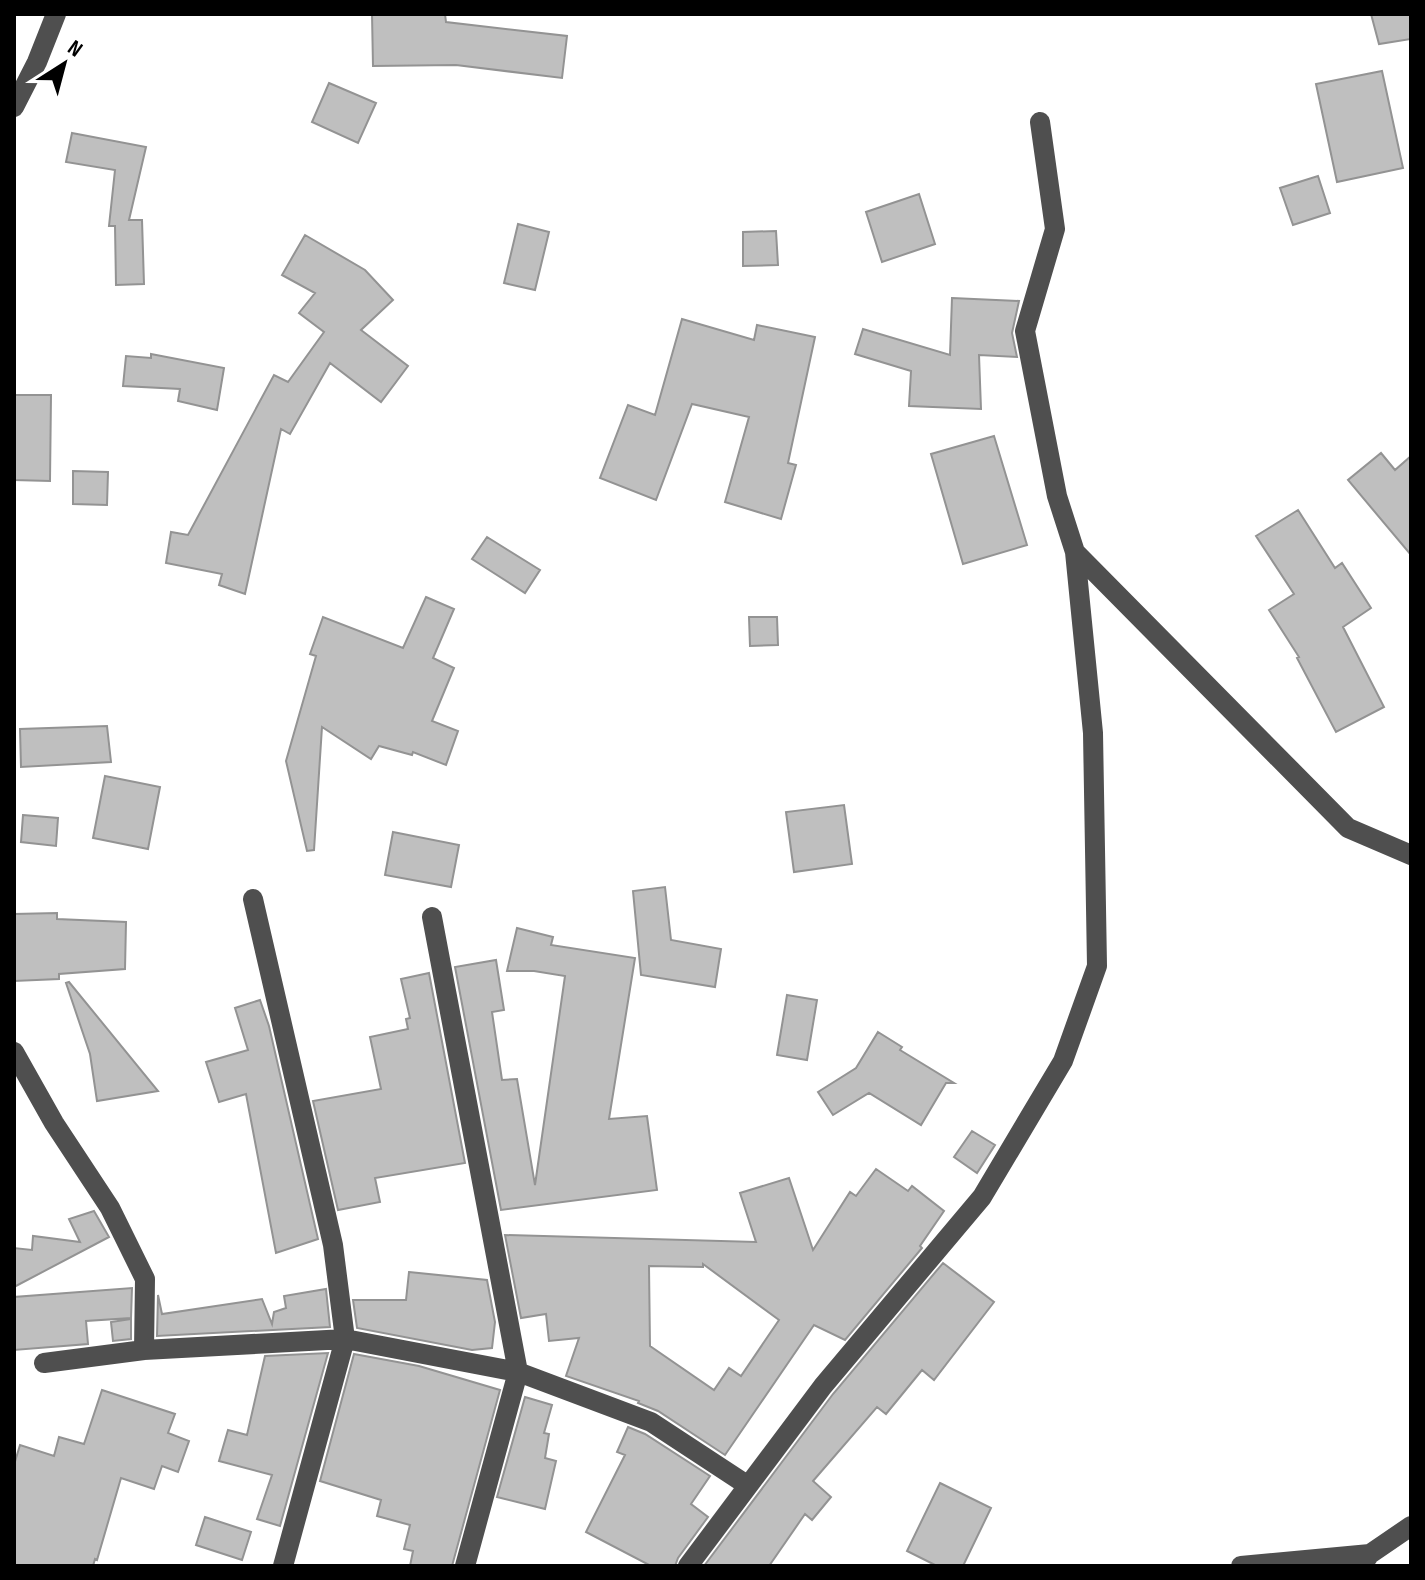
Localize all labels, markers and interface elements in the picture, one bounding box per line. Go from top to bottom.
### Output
north arrow [24,24,104,104]
text: N [62,35,88,63]

